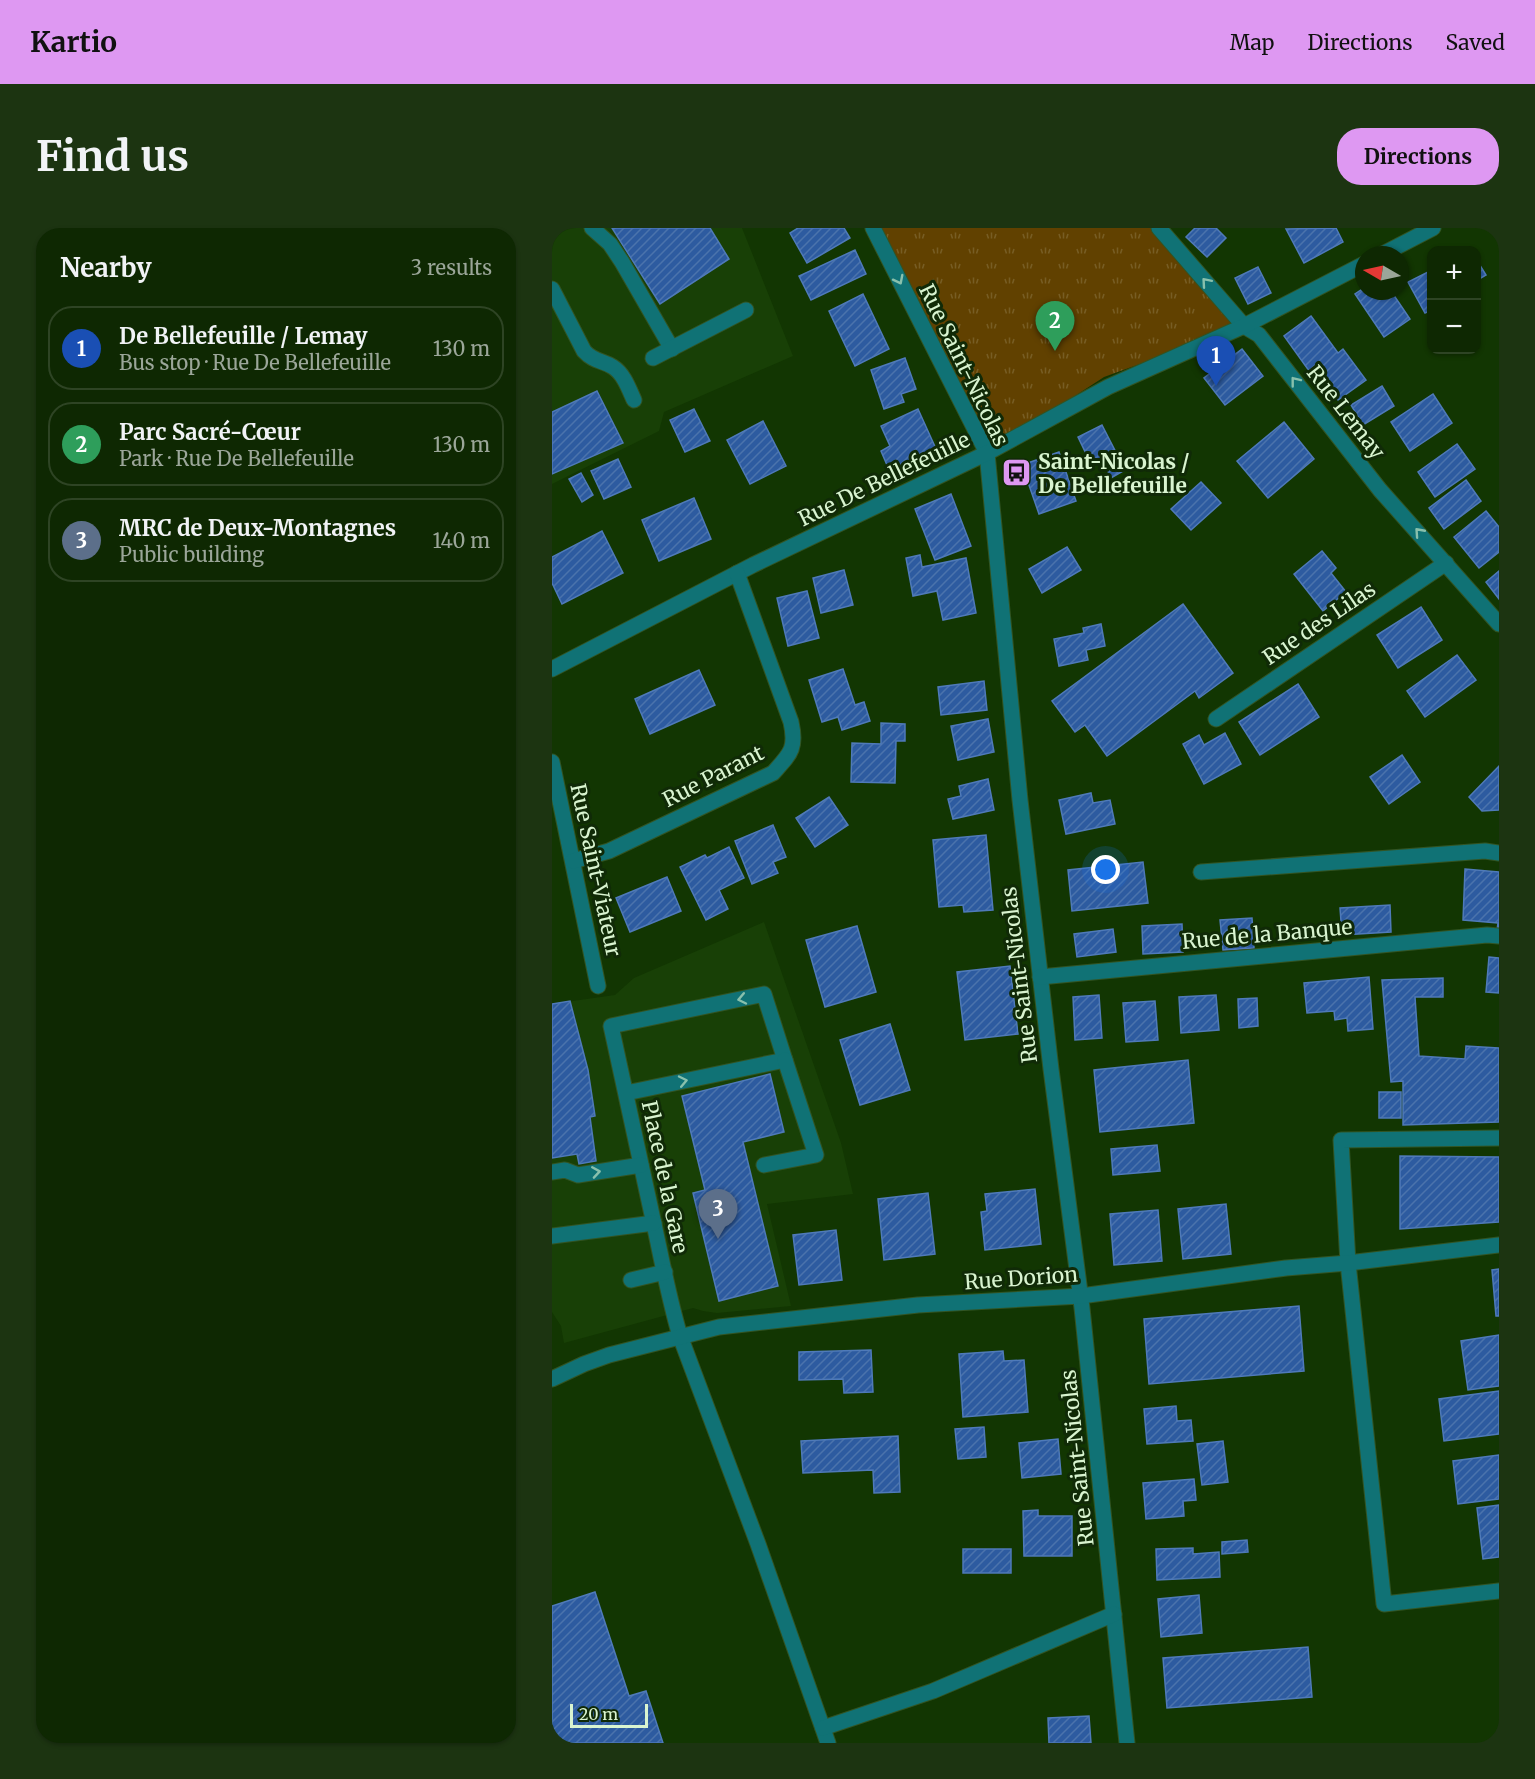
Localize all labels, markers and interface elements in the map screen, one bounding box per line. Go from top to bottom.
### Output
text: Kartio [30,24,117,60]
text: Map [1230,29,1274,56]
text: Directions [1307,29,1412,56]
text: Saved [1445,29,1505,56]
button: Directions [1337,128,1499,185]
text: Find us [36,130,189,182]
north arrow [1355,246,1409,300]
map controls [1427,246,1481,354]
button: + [1427,246,1481,300]
text: Nearby [60,251,152,284]
text: 3 results [411,255,492,280]
one-way arrow [892,274,903,284]
one-way arrow [1202,278,1213,289]
street label: Rue Saint-Nicolas [913,279,1015,451]
button: − [1427,300,1481,354]
pin: 2 [1036,302,1074,351]
text: De Bellefeuille / Lemay [119,322,368,350]
text: 1 [77,336,86,361]
text: 130 m [433,336,490,361]
pin: 1 [1196,336,1236,386]
text: Bus stop · Rue De Bellefeuille [119,350,391,375]
street label: Rue Lemay [1301,360,1391,465]
one-way arrow [1292,377,1303,388]
text: Parc Sacré-Cœur [119,418,301,446]
street label: Rue De Bellefeuille [794,426,974,532]
text: 2 [76,432,87,457]
text: 130 m [433,432,490,457]
text: Park · Rue De Bellefeuille [119,446,354,471]
place label: Saint-Nicolas / De Bellefeuille [1038,448,1190,499]
bus stop icon: Saint-Nicolas / De Bellefeuille [1001,457,1033,489]
text: MRC de Deux-Montagnes [119,514,396,542]
text: 3 [76,528,87,553]
text: 140 m [433,528,490,553]
one-way arrow [1415,529,1426,539]
text: Public building [119,542,264,567]
street label: Rue des Lilas [1257,575,1381,671]
street label: Rue Parant [658,739,768,813]
street label: Rue Saint-Viateur [564,781,628,959]
your location [1091,855,1120,884]
street label: Rue Saint-Nicolas [995,885,1043,1065]
street label: Rue de la Banque [1181,913,1353,955]
one-way arrow [737,992,747,1005]
one-way arrow [677,1075,687,1088]
street label: Place de la Gare [636,1098,694,1256]
one-way arrow [591,1167,601,1179]
pin: 3 [698,1190,738,1239]
street label: Rue Dorion [963,1261,1079,1295]
street label: Rue Saint-Nicolas [1054,1368,1100,1548]
scale bar [570,1701,648,1728]
text: 20 m [579,1704,618,1724]

